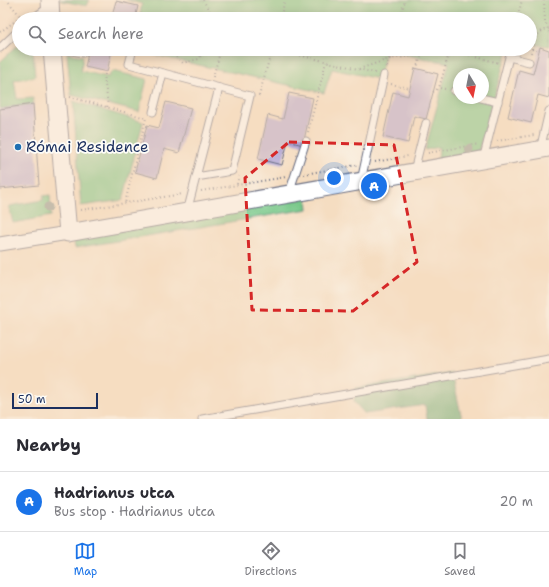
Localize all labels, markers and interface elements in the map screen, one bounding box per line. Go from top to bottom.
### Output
search box [12,12,537,56]
icon: search [26,23,48,45]
text: Search here [58,24,144,44]
north arrow [453,68,489,104]
place label: Római Residence [26,137,149,157]
marker: Római Residence [13,142,23,152]
your location [324,168,344,188]
pin: A [361,171,387,201]
scale bar [12,391,98,410]
text: 50 m [18,392,46,407]
text: Nearby [16,434,81,456]
text: Hadrianus utca [54,483,175,503]
text: A [24,493,34,510]
text: 20 m [500,493,533,510]
text: Bus stop · Hadrianus utca [54,503,215,520]
tab: Map [74,540,97,579]
tab: Directions [244,540,297,579]
tab: Saved [444,540,475,579]

